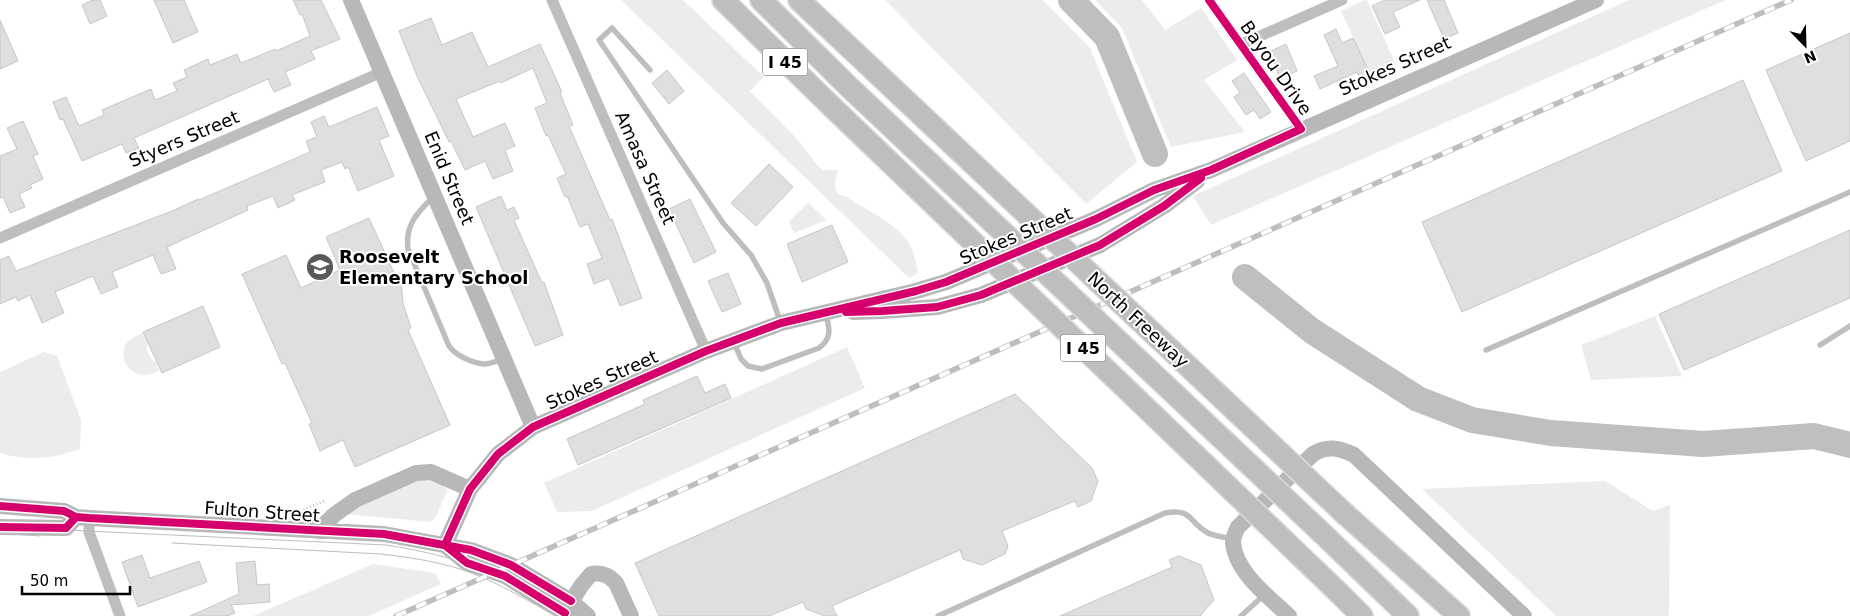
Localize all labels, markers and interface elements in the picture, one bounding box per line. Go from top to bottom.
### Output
street label: Bayou Drive [1236,17,1317,119]
north arrow [1780,20,1830,70]
street label: Stokes Street [1336,32,1454,100]
text: N [1802,47,1819,67]
road number: I 45 [762,48,808,76]
street label: Styers Street [126,106,242,171]
street label: Amasa Street [611,108,680,228]
street label: Enid Street [420,128,479,228]
street label: Stokes Street [956,202,1075,269]
place label: Roosevelt Elementary School [339,246,528,288]
school or university icon: Roosevelt Elementary School [305,252,335,282]
street label: North Freeway [1083,267,1194,372]
road number: I 45 [1060,334,1106,362]
street label: Stokes Street [543,346,661,414]
street label: Fulton Street [204,497,320,526]
scale bar [22,564,130,596]
text: 50 m [30,572,68,590]

